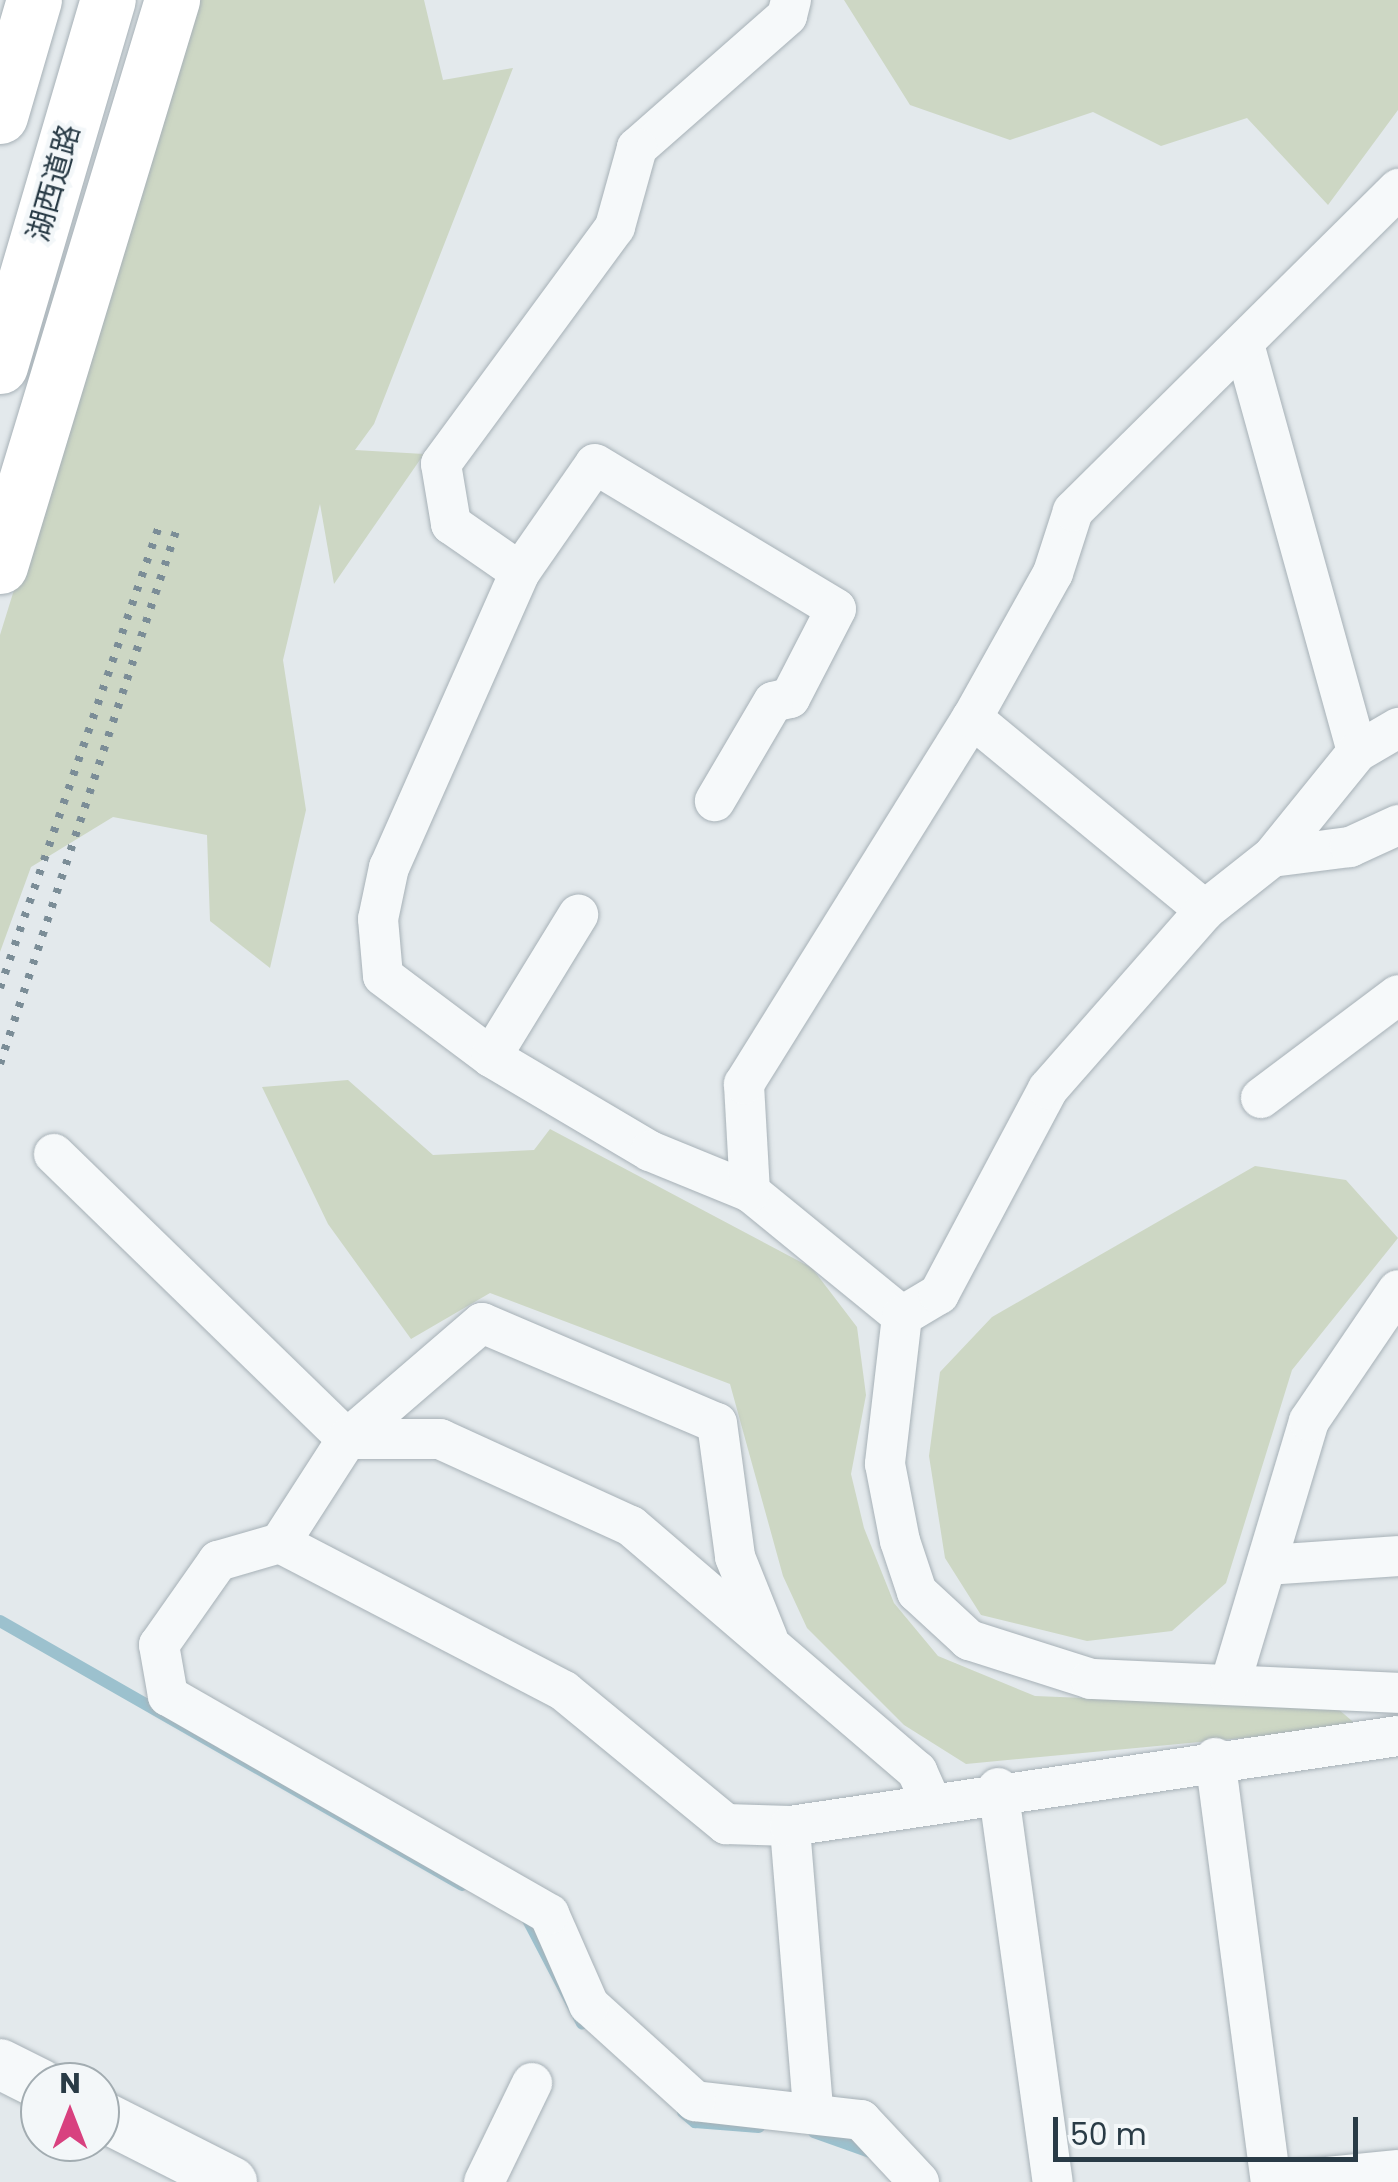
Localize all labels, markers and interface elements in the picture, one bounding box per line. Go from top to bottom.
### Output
street label: 湖西道路 [20,120,88,246]
north arrow [20,2062,120,2162]
text: N [59,2064,81,2103]
scale bar [1058,2097,1363,2159]
text: 50 m [1070,2113,1147,2156]

